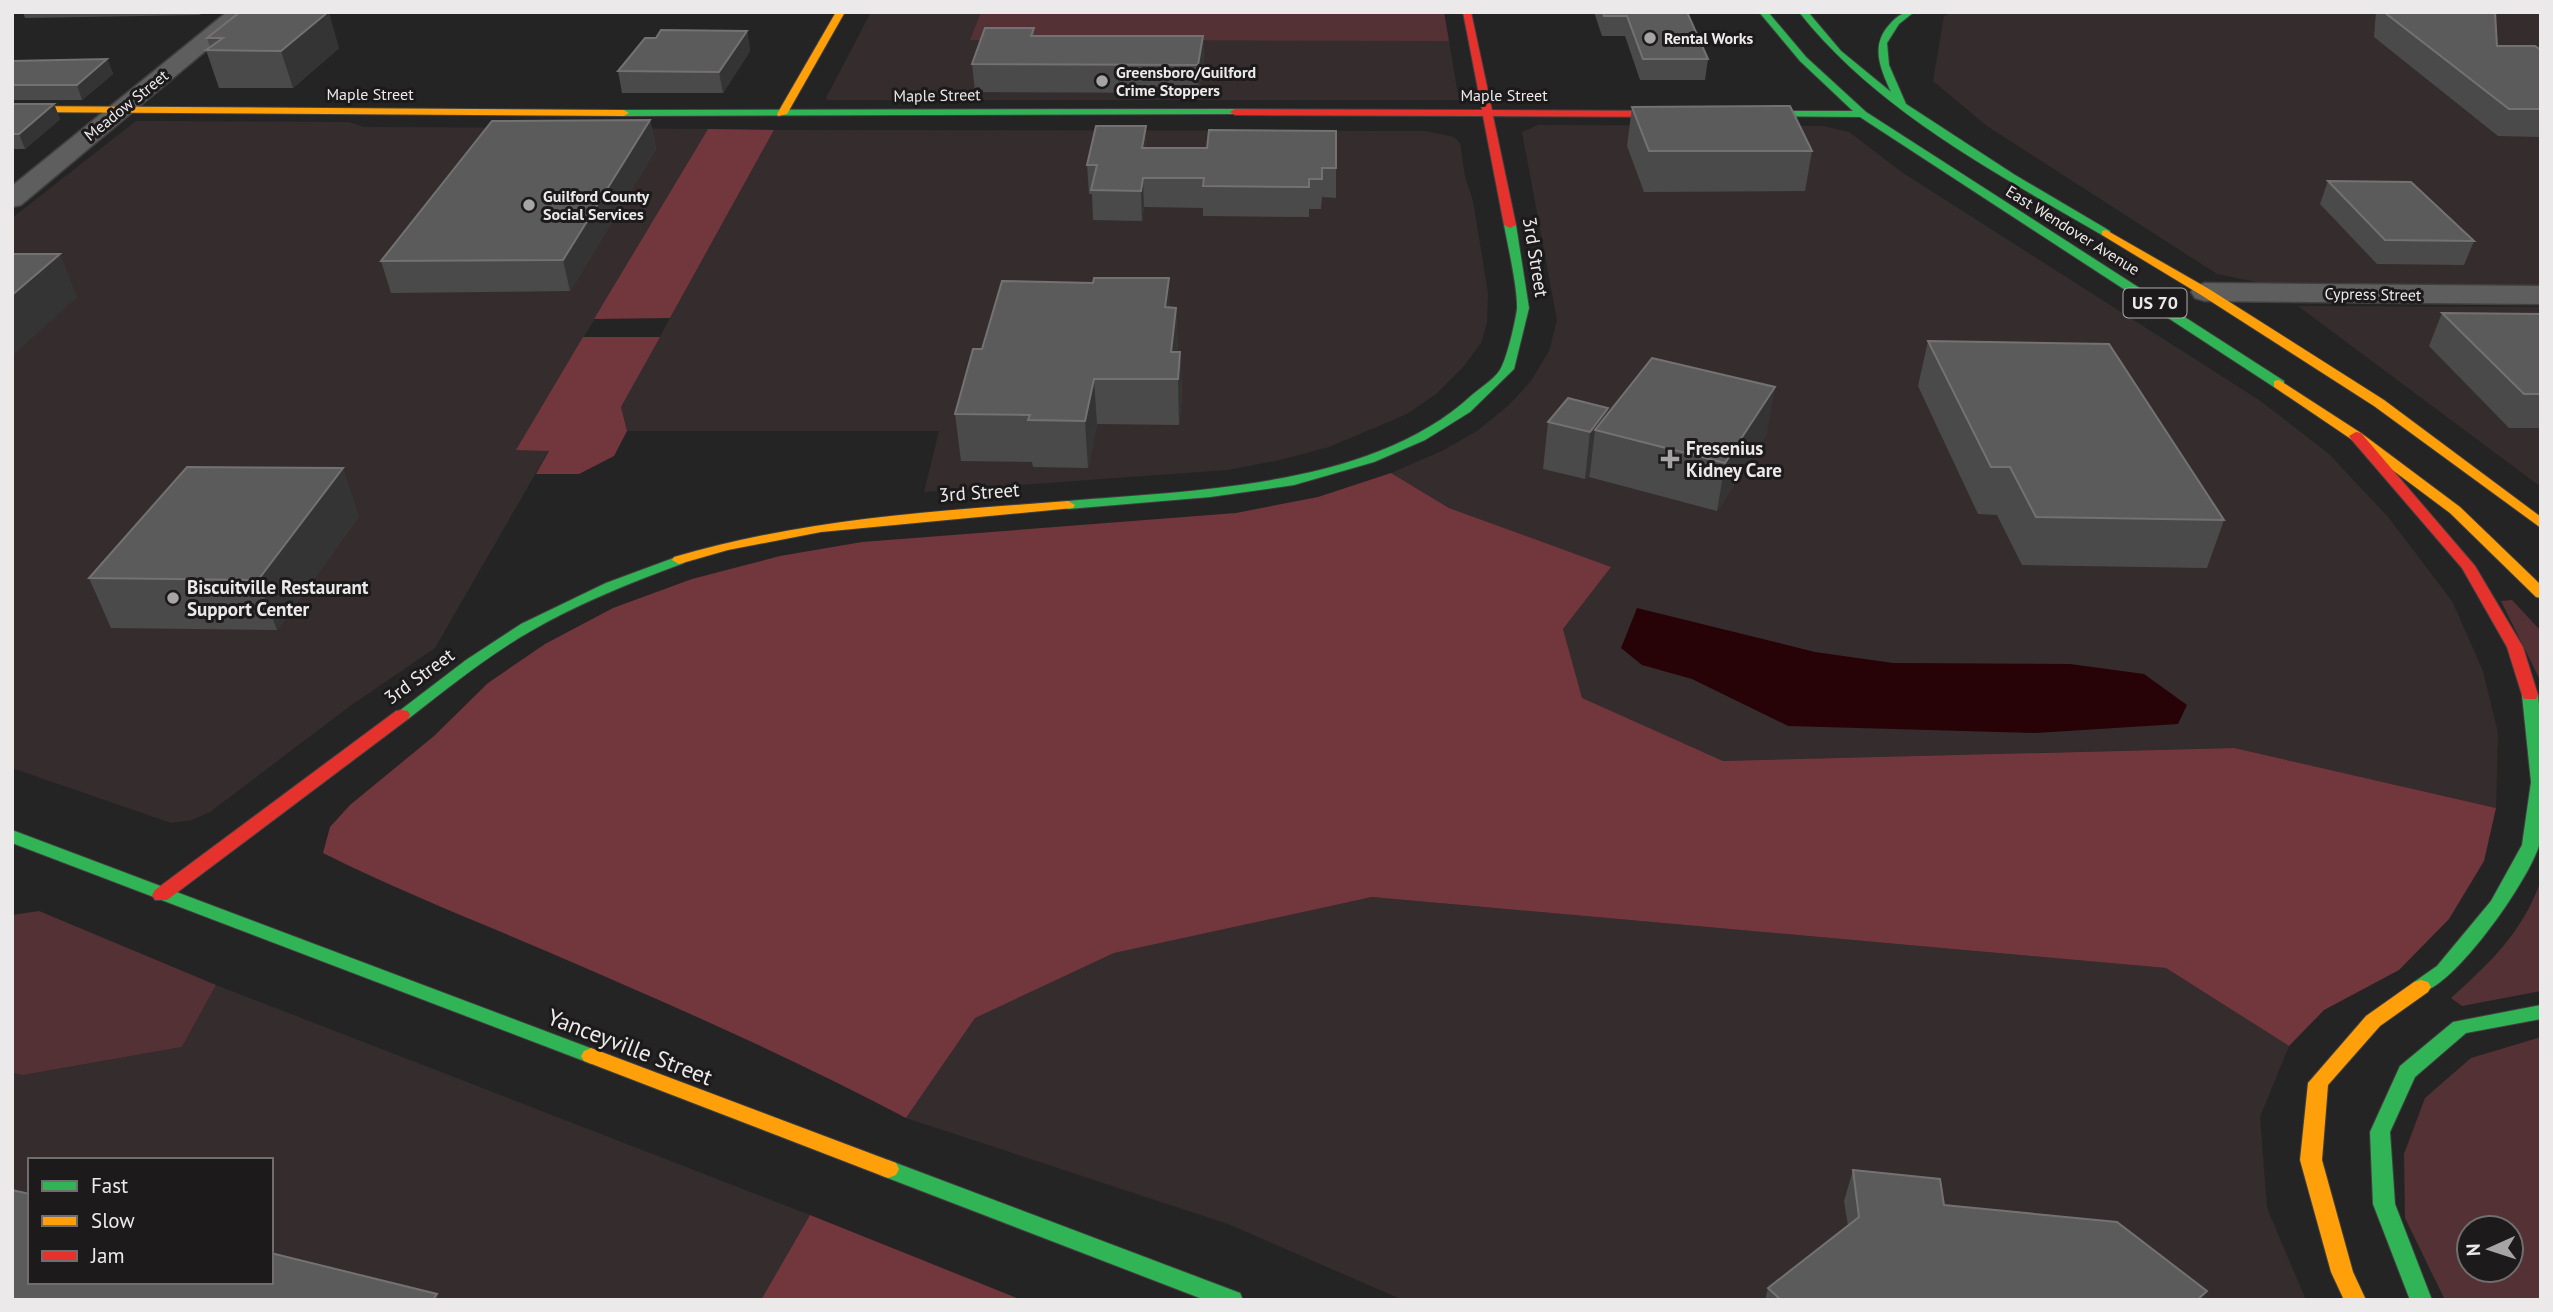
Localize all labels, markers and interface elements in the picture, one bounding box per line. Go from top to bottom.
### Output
place label: Rental Works [1664,28,1754,48]
marker: Rental Works [1642,30,1658,46]
place label: Greensboro/Guilford Crime Stoppers [1116,62,1256,100]
street label: Meadow Street [80,65,172,145]
marker: Greensboro/Guilford Crime Stoppers [1094,73,1110,89]
street label: Maple Street [326,84,414,104]
street label: Maple Street [893,84,981,106]
street label: Maple Street [1460,85,1548,105]
street label: East Wendover Avenue [2002,181,2144,279]
place label: Guilford County Social Services [543,186,650,224]
marker: Guilford County Social Services [521,197,537,213]
street label: 3rd Street [1518,215,1554,299]
street label: Cypress Street [2324,283,2422,305]
road number: US 70 [2124,288,2186,318]
place label: Fresenius Kidney Care [1686,436,1782,482]
marker: Fresenius Kidney Care [1660,449,1680,469]
street label: 3rd Street [938,477,1021,507]
place label: Biscuitville Restaurant Support Center [187,575,369,621]
marker: Biscuitville Restaurant Support Center [165,590,181,606]
street label: 3rd Street [379,642,459,709]
street label: Yanceyville Street [544,1002,717,1091]
legend [28,1158,273,1284]
text: Fast [91,1172,128,1199]
text: Slow [91,1207,135,1234]
north arrow [2455,1214,2525,1284]
text: Jam [90,1242,125,1269]
text: N [2461,1243,2485,1257]

